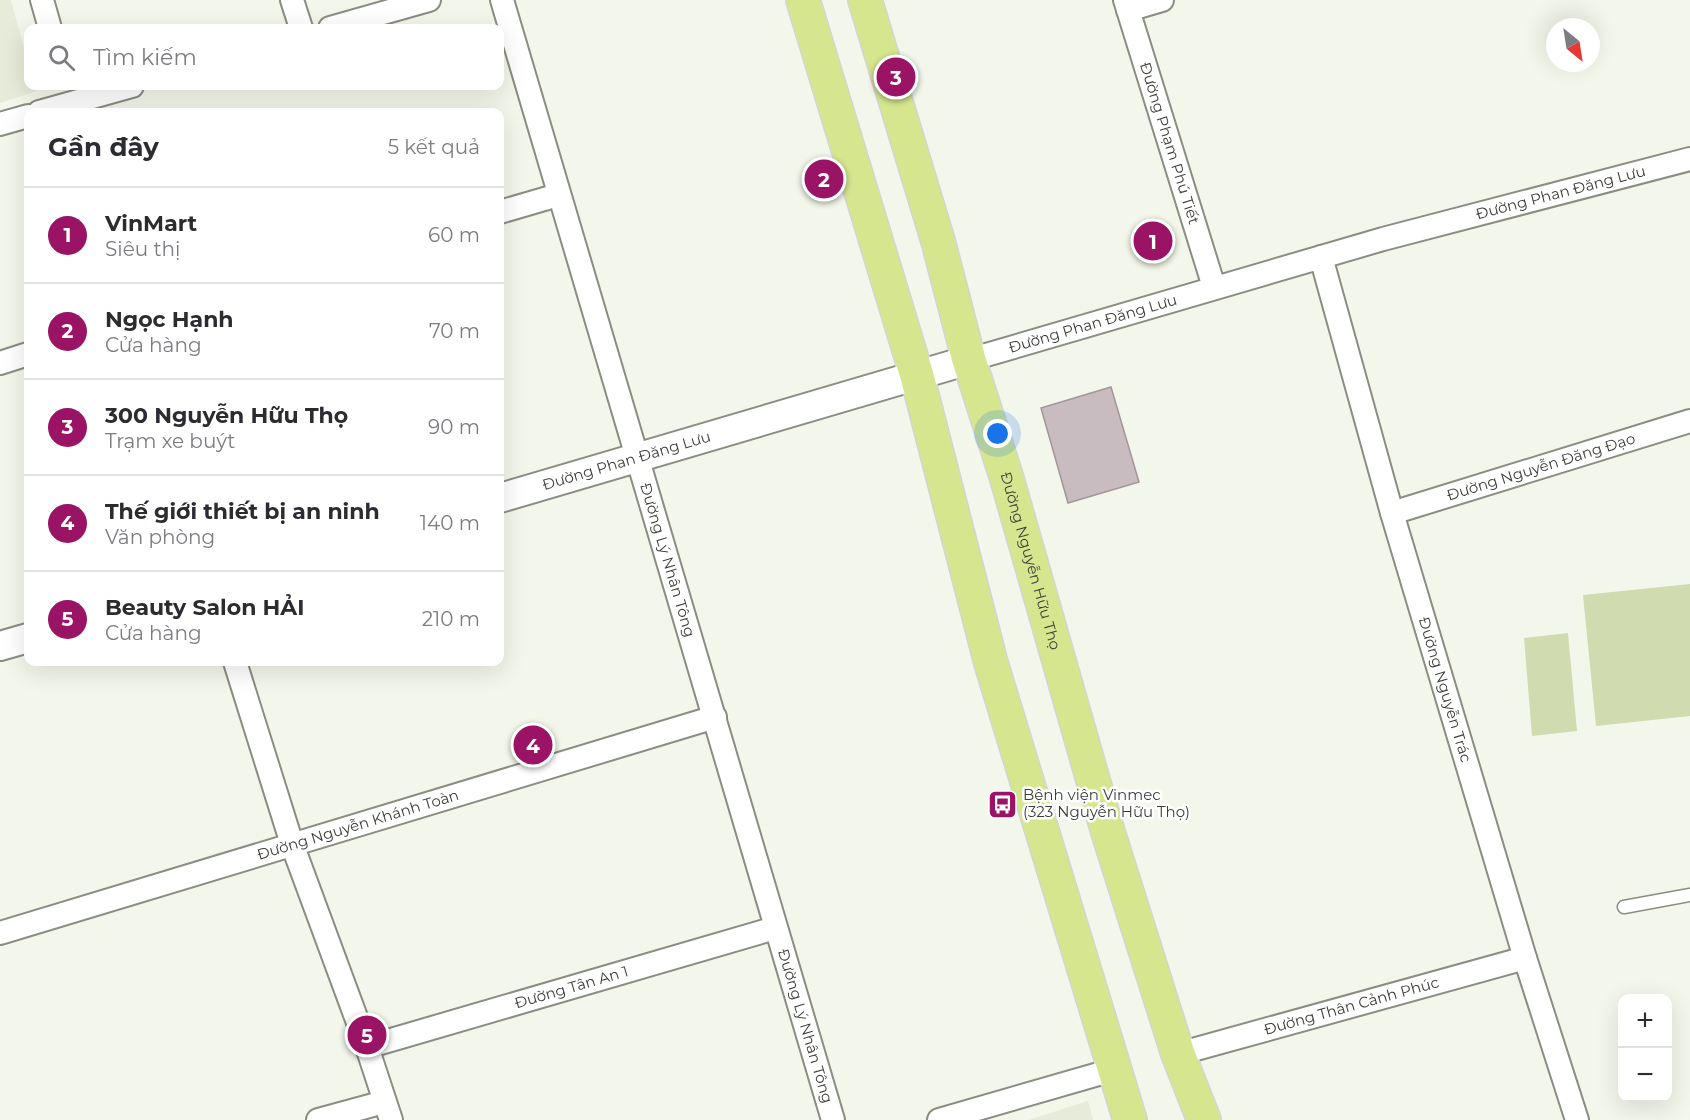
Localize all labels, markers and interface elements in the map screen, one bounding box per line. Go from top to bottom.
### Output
north arrow [1546,18,1600,72]
search box [24,24,504,90]
icon: search [45,41,78,74]
text: Tìm kiếm [93,44,197,71]
pin: 3 [876,54,916,100]
street label: Đường Phạm Phú Tiết [1136,60,1204,226]
text: Gần đây [48,131,159,163]
text: 5 kết quả [388,135,480,159]
pin: 2 [804,156,844,201]
street label: Đường Phan Đăng Lưu [1474,161,1647,223]
text: VinMart [105,210,197,237]
pin: 1 [1134,218,1172,264]
text: 1 [64,223,71,247]
text: 60 m [428,223,480,247]
text: Siêu thị [105,237,180,261]
street label: Đường Phan Đăng Lưu [1006,290,1179,357]
text: Ngọc Hạnh [105,306,234,333]
text: 2 [62,319,73,343]
text: 70 m [429,319,480,343]
text: Cửa hàng [105,333,202,357]
text: 300 Nguyễn Hữu Thọ [105,402,348,429]
text: 3 [62,415,73,439]
text: 90 m [428,415,480,439]
your location [983,419,1012,448]
street label: Đường Phan Đăng Lưu [540,427,713,494]
text: Trạm xe buýt [105,429,235,453]
street label: Đường Nguyễn Đăng Đạo [1444,429,1637,505]
street label: Đường Nguyễn Hữu Thọ [996,470,1065,652]
street label: Đường Lý Nhân Tông [636,481,700,639]
text: Thế giới thiết bị an ninh [105,498,380,525]
text: 4 [61,511,74,535]
text: 140 m [420,511,480,535]
text: Văn phòng [105,525,215,549]
text: Beauty Salon HẢI [105,594,304,621]
text: 5 [62,607,73,631]
text: 210 m [422,607,480,631]
street label: Đường Nguyễn Trác [1415,615,1476,764]
text: Cửa hàng [105,621,202,645]
pin: 4 [514,722,552,768]
street label: Đường Nguyễn Khánh Toàn [255,785,461,864]
place label: Bệnh viện Vinmec (323 Nguyễn Hữu Thọ) [1023,785,1190,821]
bus stop icon: Bệnh viện Vinmec (323 Nguyễn Hữu Thọ) [986,788,1018,820]
street label: Đường Lý Nhân Tông [774,947,838,1105]
street label: Đường Tân An 1 [512,961,630,1012]
street label: Đường Thân Cảnh Phúc [1262,972,1441,1039]
map controls [1618,994,1672,1102]
button: + [1618,994,1672,1048]
pin: 5 [348,1012,386,1058]
button: − [1618,1048,1672,1102]

